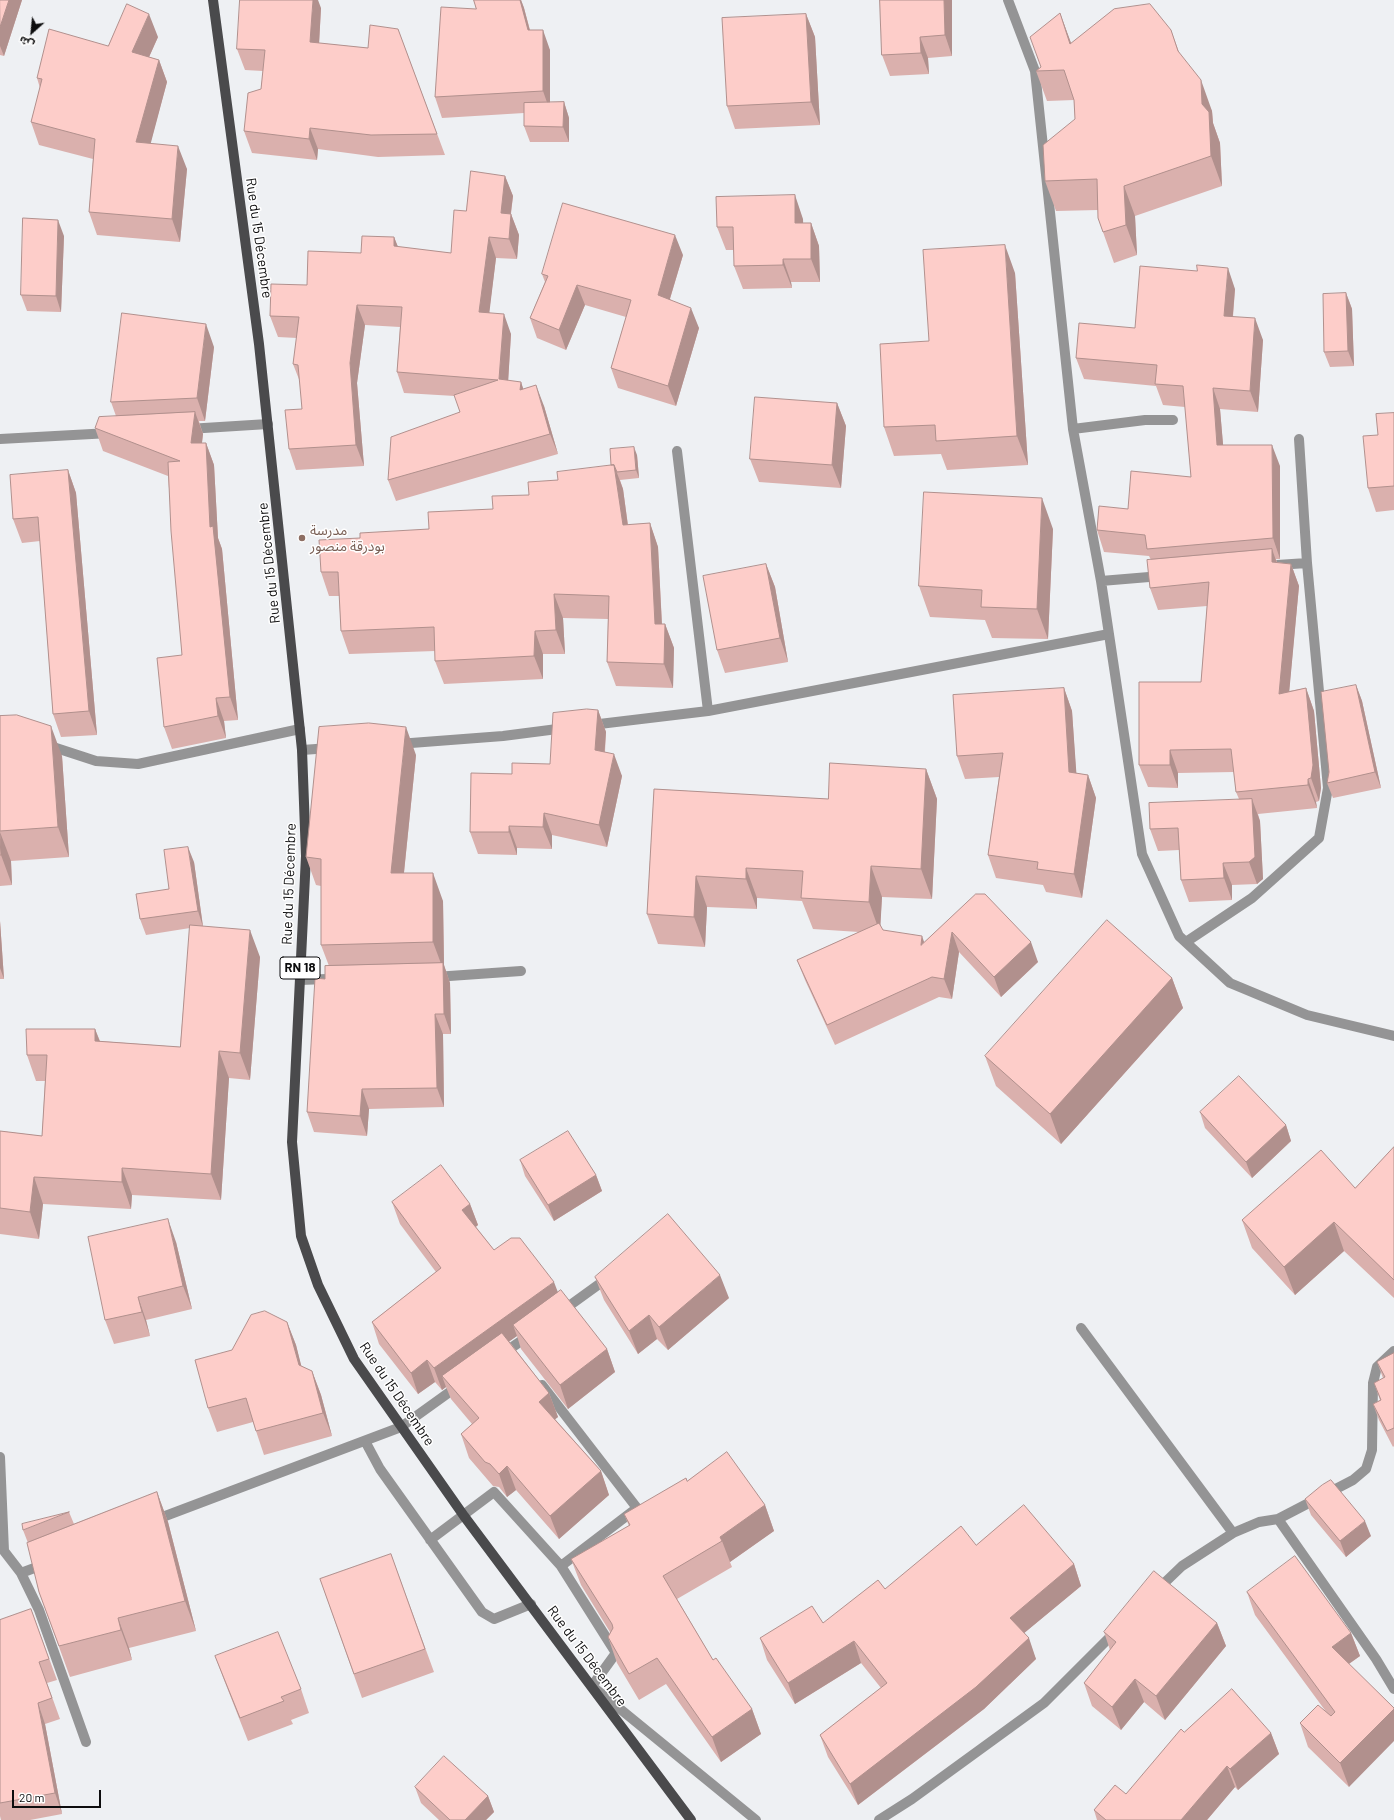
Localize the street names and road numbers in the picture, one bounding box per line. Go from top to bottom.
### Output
street label: Rue du 15 Décembre [242,177,276,299]
street label: Rue du 15 Décembre [254,502,284,624]
street label: Rue du 15 Décembre [278,823,300,945]
road number: RN 18 [280,957,320,979]
street label: Rue du 15 Décembre [356,1339,438,1449]
street label: Rue du 15 Décembre [544,1602,630,1710]

